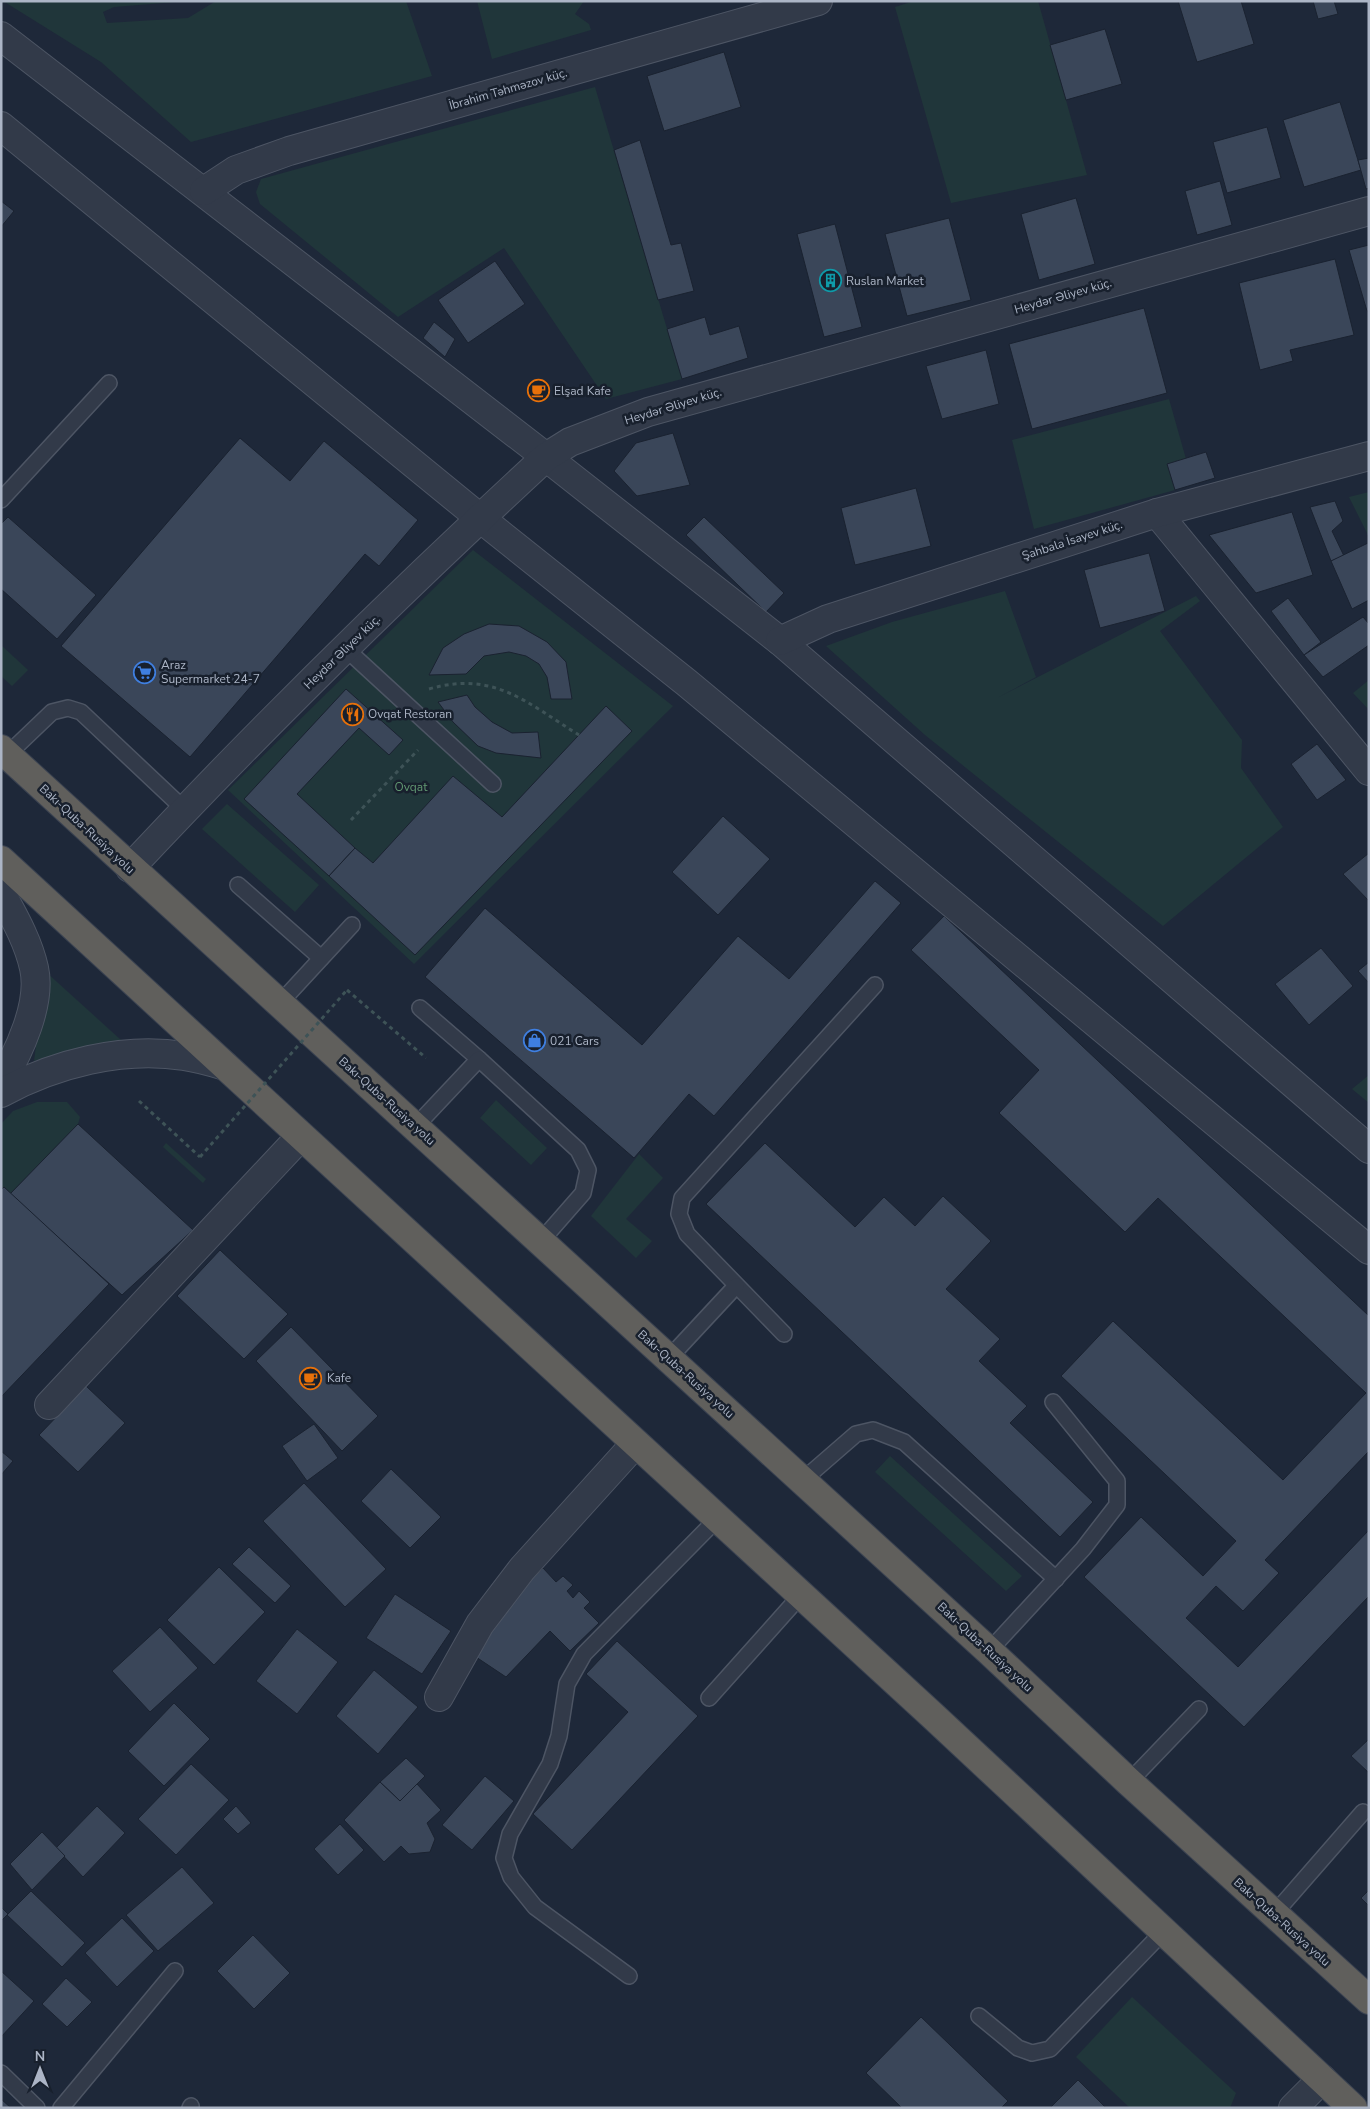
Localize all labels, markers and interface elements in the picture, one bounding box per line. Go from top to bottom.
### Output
street label: İbrahim Təhməzov küç. [447,64,569,114]
building icon: Ruslan Market [818,269,842,293]
place label: Ruslan Market [846,273,924,289]
street label: Heydər Əliyev küç. [1012,274,1114,318]
cafe icon: Elşad Kafe [526,379,550,403]
place label: Elşad Kafe [554,383,611,399]
street label: Heydər Əliyev küç. [623,384,723,428]
street label: Şahbala İsayev küç. [1020,516,1124,564]
street label: Heydər Əliyev küç. [300,611,384,693]
place label: Araz Supermarket 24-7 [161,657,260,687]
supermarket icon: Araz Supermarket 24-7 [133,660,157,684]
restaurant icon: Ovqat Restoran [340,702,364,726]
place label: Ovqat Restoran [368,706,452,722]
park label: Ovqat [395,779,428,795]
street label: Bakı-Quba-Rusiya yolu [36,781,138,877]
shop icon: 021 Cars [522,1029,546,1053]
place label: 021 Cars [550,1033,599,1049]
street label: Bakı-Quba-Rusiya yolu [335,1053,439,1149]
street label: Bakı-Quba-Rusiya yolu [634,1326,738,1422]
cafe icon: Kafe [299,1366,323,1390]
place label: Kafe [327,1370,351,1386]
street label: Bakı-Quba-Rusiya yolu [934,1599,1036,1695]
street label: Bakı-Quba-Rusiya yolu [1230,1874,1334,1970]
north arrow [15,2044,65,2094]
text: N [35,2047,45,2066]

